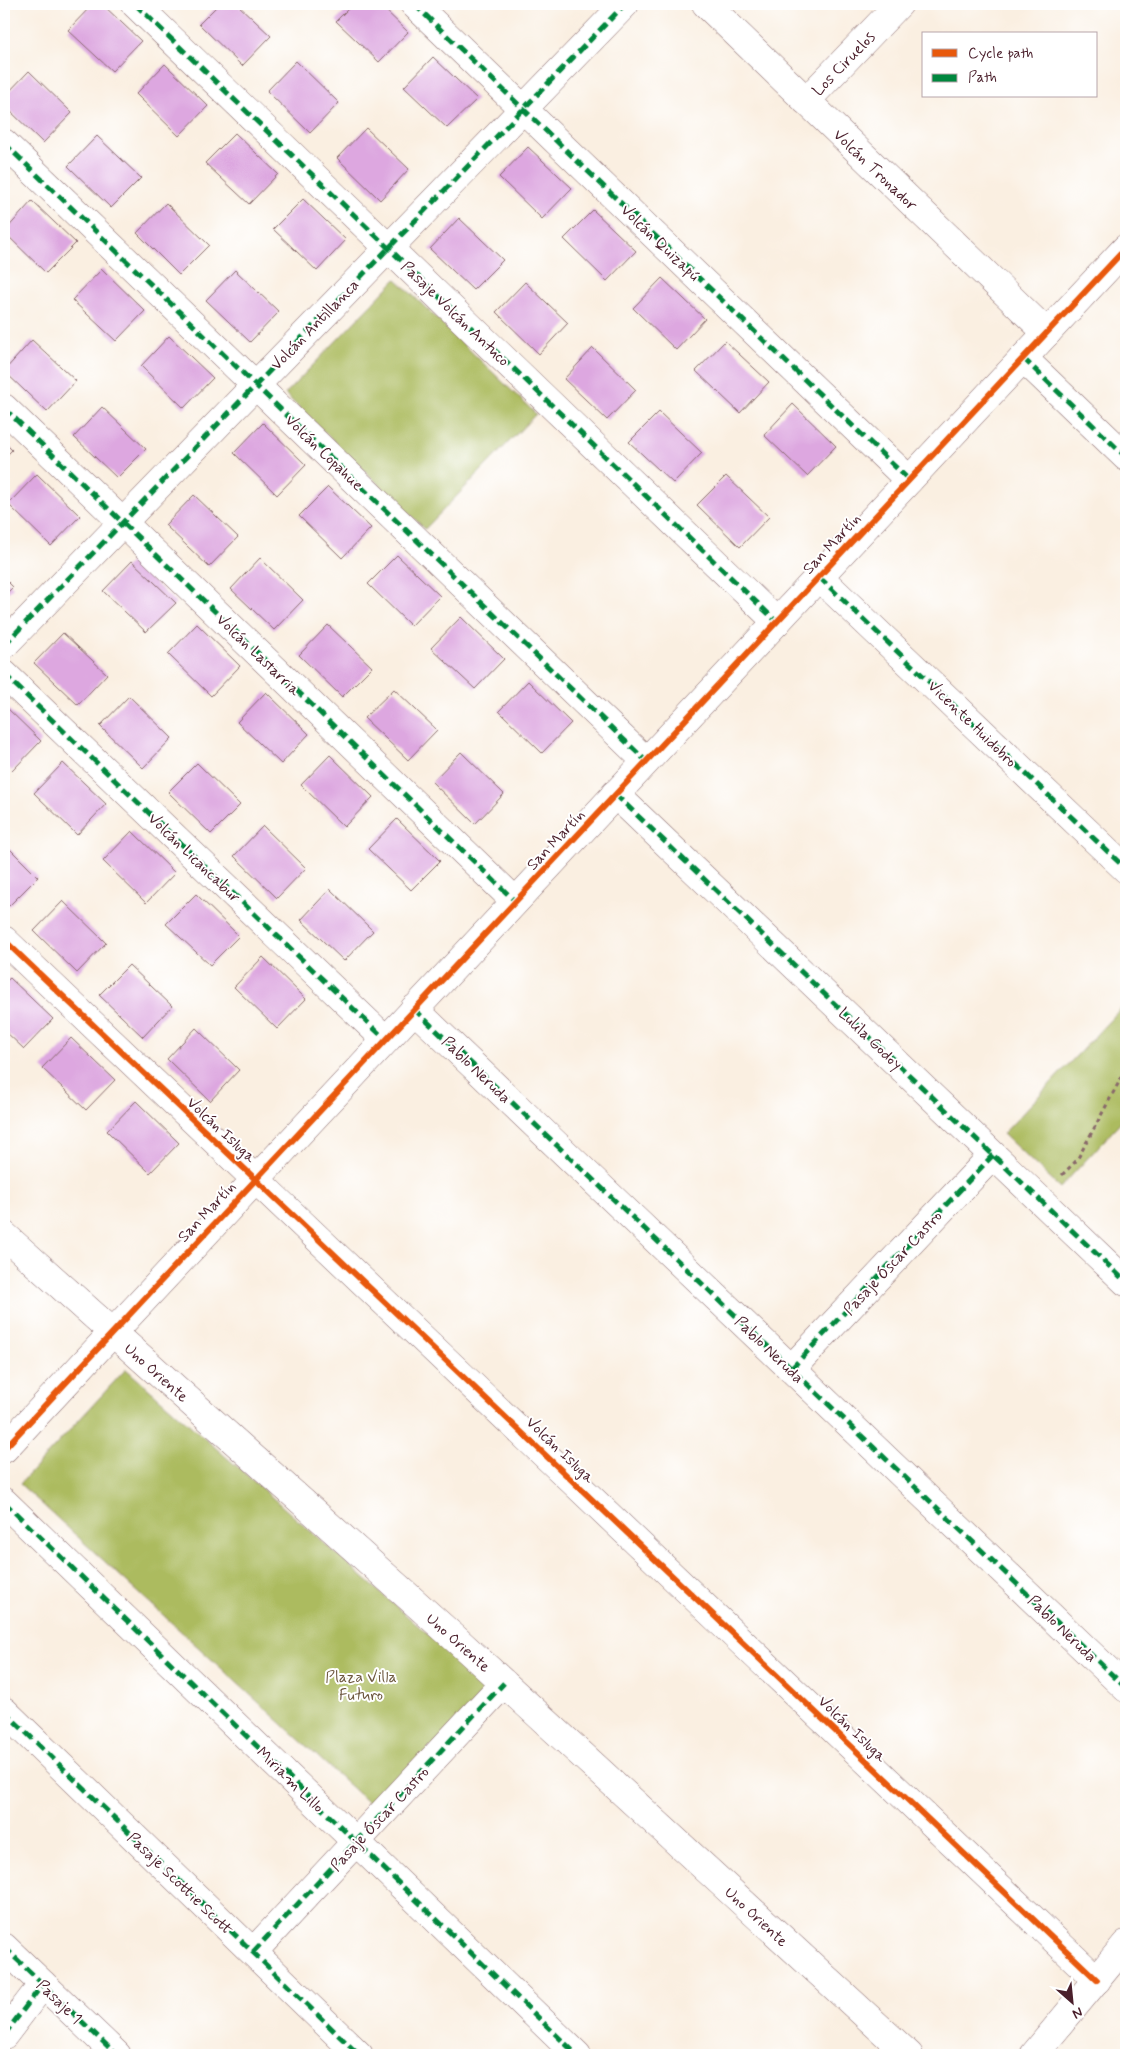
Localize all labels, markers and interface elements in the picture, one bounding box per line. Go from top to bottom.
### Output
street label: Los Ciruelos [808,27,880,101]
legend [922,32,1098,98]
text: Cycle path [968,44,1033,64]
text: Path [968,68,997,88]
street label: Volcán Tronador [828,125,922,216]
street label: Volcán Quizapú [616,200,704,286]
street label: Pasaje Volcán Antuco [396,257,514,372]
street label: Volcán Antillanca [266,275,364,375]
street label: Volcán Copahue [280,410,368,496]
street label: San Martín [798,509,866,579]
street label: Volcán Lastarria [211,610,305,701]
street label: Vicente Huidobro [923,676,1021,772]
street label: San Martín [522,805,590,875]
street label: Volcán Licancabur [143,809,245,908]
street label: Lulila Godoy [833,1003,907,1075]
street label: Pablo Neruda [437,1032,515,1108]
street label: Volcán Isluga [182,1093,260,1168]
street label: San Martín [173,1177,241,1247]
street label: Pasaje Óscar Castro [839,1206,947,1320]
street label: Pablo Neruda [730,1312,808,1388]
street label: Uno Oriente [119,1339,193,1408]
street label: Volcán Isluga [521,1412,599,1488]
street label: Pablo Neruda [1023,1591,1101,1667]
street label: Uno Oriente [421,1609,495,1678]
park label: Plaza Villa Futuro [325,1667,397,1706]
street label: Volcán Isluga [813,1691,891,1767]
street label: Miriam Lillo [252,1743,328,1818]
street label: Pasaje Óscar Castro [326,1762,434,1876]
street label: Pasaje Scottie Scott [122,1828,238,1941]
street label: Uno Oriente [720,1882,793,1952]
street label: Pasaje 1 [32,1975,86,2029]
north arrow [1048,1976,1098,2026]
text: N [1069,2003,1086,2023]

